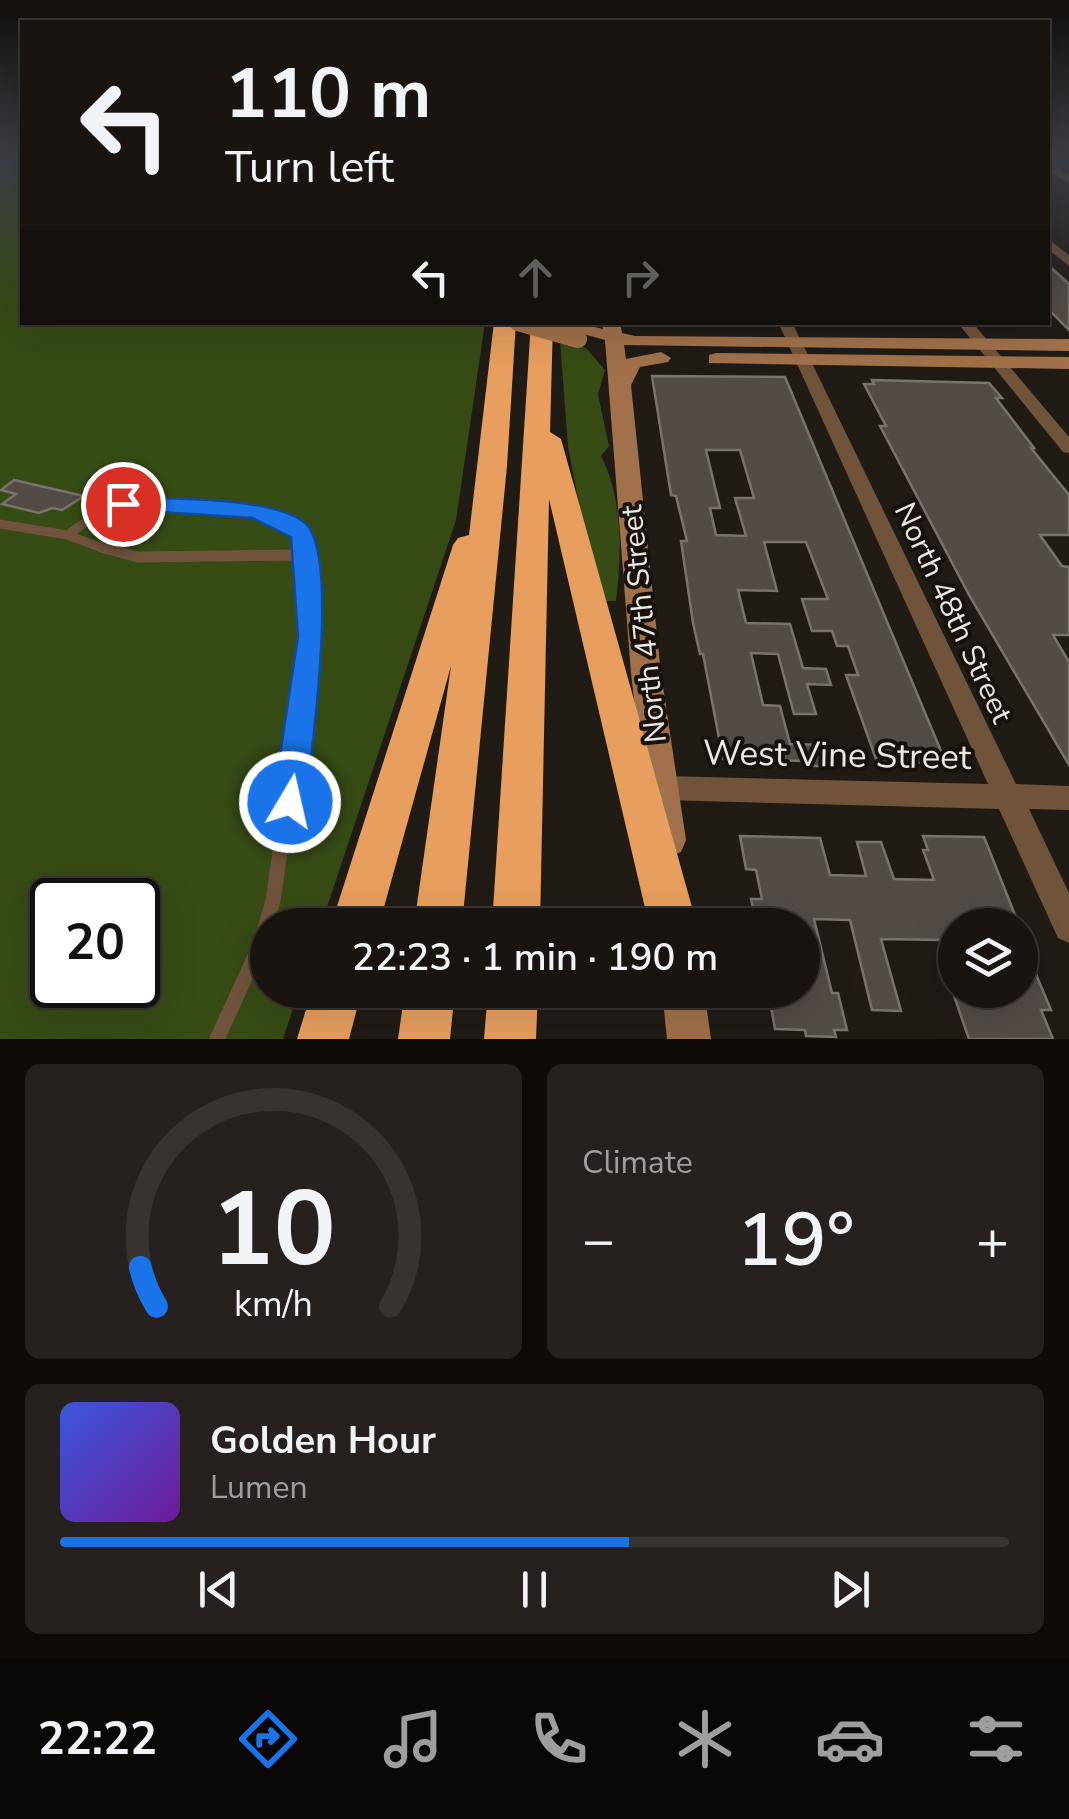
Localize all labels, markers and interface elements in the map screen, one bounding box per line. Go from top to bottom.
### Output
text: 110 m [225,46,431,142]
icon: left [60,60,190,190]
text: Turn left [225,137,394,198]
icon: left [403,250,458,305]
icon: ahead [508,250,563,305]
icon: right [613,250,668,305]
pin [81,462,166,547]
icon: arrive [96,477,151,532]
street label: North 48th Street [884,496,1022,730]
street label: North 47th Street [611,503,677,745]
street label: West Vine Street [702,729,972,781]
position arrow [238,750,342,854]
speed limit sign: 20 [30,878,160,1008]
map controls [938,908,1038,1008]
button: layers [938,908,1038,1008]
text: 22:23 · 1 min · 190 m [352,932,718,983]
text: Climate [582,1141,693,1184]
text: 10 [211,1159,336,1301]
text: 19° [736,1189,855,1291]
text: − [582,1203,615,1278]
text: + [976,1203,1009,1278]
text: km/h [234,1280,313,1329]
text: Golden Hour [210,1415,436,1466]
text: Lumen [210,1466,308,1509]
icon: previous [191,1562,246,1617]
icon: pause [507,1562,562,1617]
icon: next [823,1562,878,1617]
icon: directions [233,1704,303,1774]
icon: music [378,1704,448,1774]
icon: phone [524,1704,594,1774]
icon: climate [670,1704,740,1774]
icon: car [815,1704,885,1774]
icon: filters [961,1704,1031,1774]
text: 22:22 [38,1709,157,1770]

